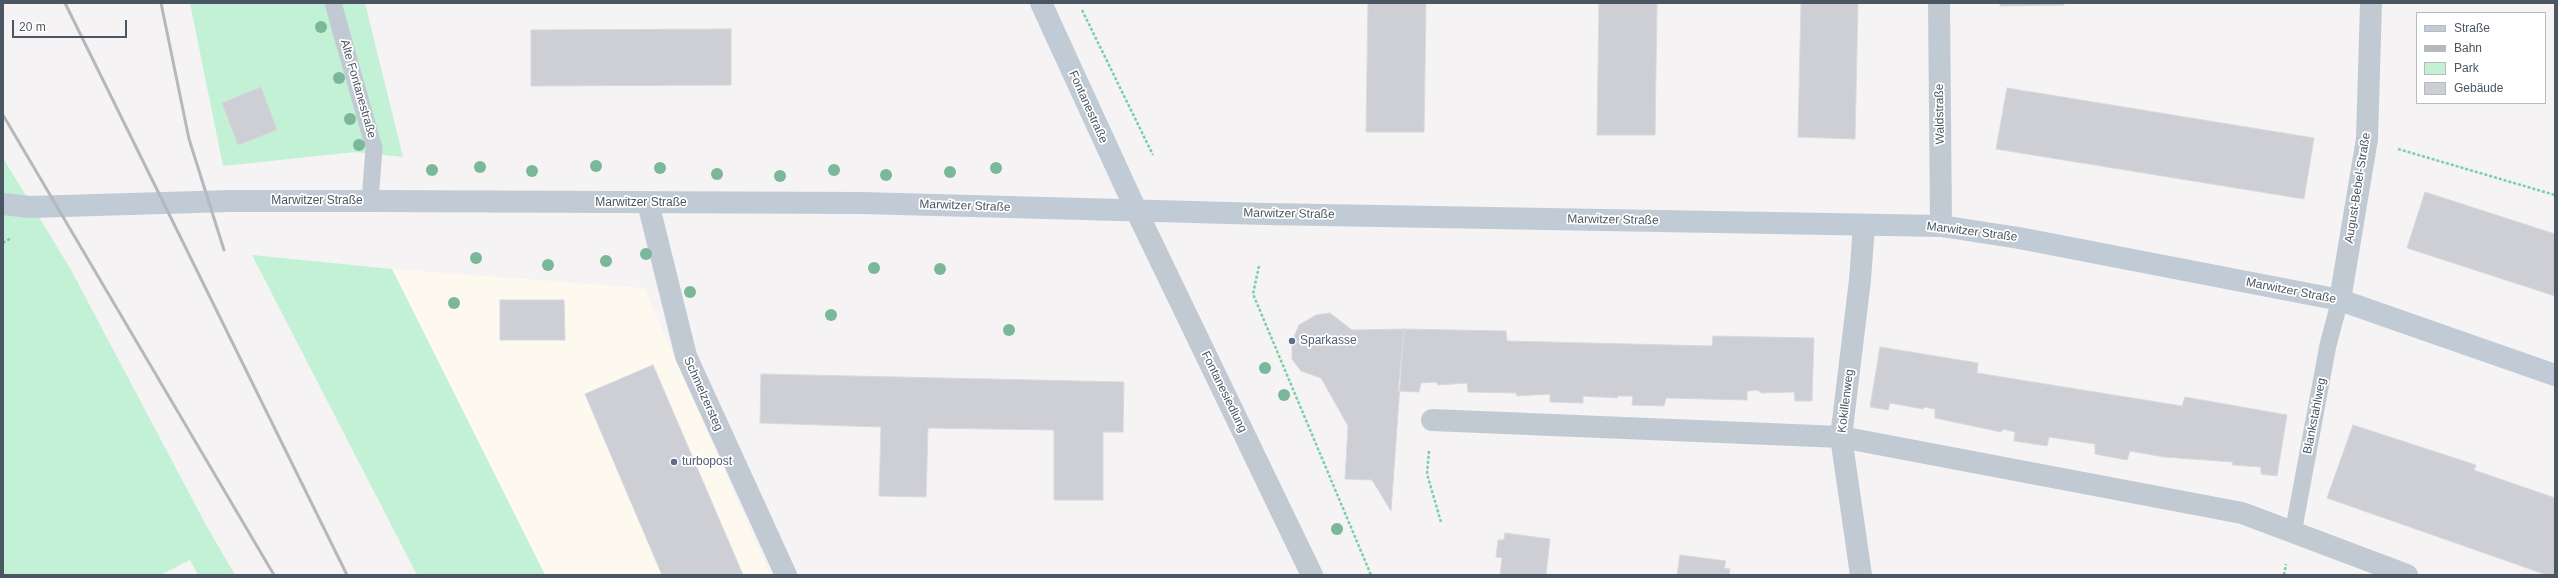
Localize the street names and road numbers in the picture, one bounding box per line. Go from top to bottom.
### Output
street label: Alte Fontanestraße [337,38,379,140]
street label: Fontanestraße [1066,68,1110,146]
street label: Waldstraße [1932,83,1948,145]
street label: August-Bebel-Straße [2342,132,2374,244]
street label: Marwitzer Straße [271,194,363,208]
street label: Marwitzer Straße [595,196,687,210]
street label: Marwitzer Straße [919,197,1011,215]
street label: Marwitzer Straße [1243,206,1335,222]
street label: Marwitzer Straße [1567,212,1659,228]
street label: Marwitzer Straße [1926,219,2018,245]
street label: Marwitzer Straße [2245,275,2337,307]
street label: Fontanesiedlung [1198,349,1250,435]
street label: Schmelzersteg [680,355,726,433]
street label: Kokillenweg [1835,368,1857,434]
street label: Blankstahlweg [2301,377,2329,455]

